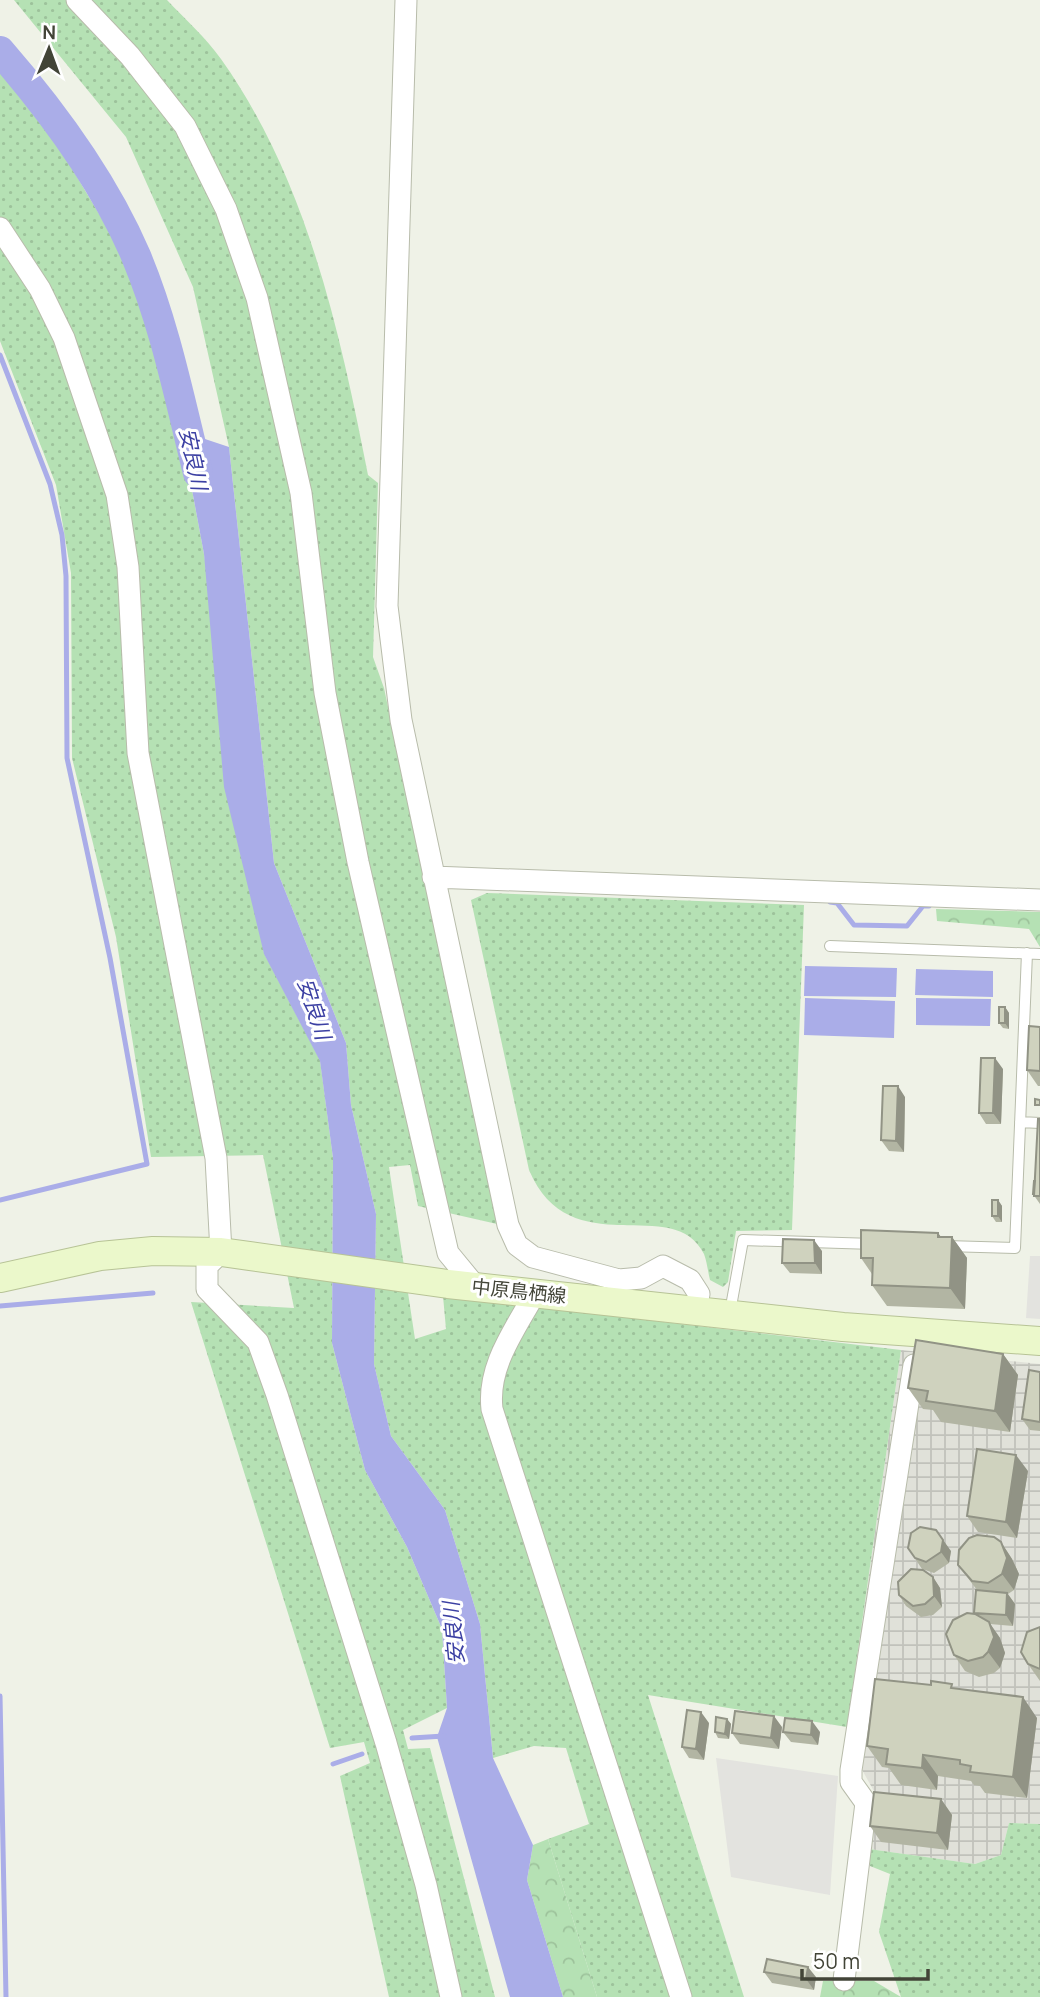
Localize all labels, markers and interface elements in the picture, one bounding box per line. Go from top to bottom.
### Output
north arrow [14,14,84,84]
text: N [42,19,56,45]
water label: 安良川 [174,425,215,494]
water label: 安良川 [292,974,339,1045]
street label: 中原鳥栖線 [470,1273,568,1309]
water label: 安良川 [436,1598,470,1666]
scale bar [802,1938,928,1982]
text: 50 m [813,1947,860,1975]

